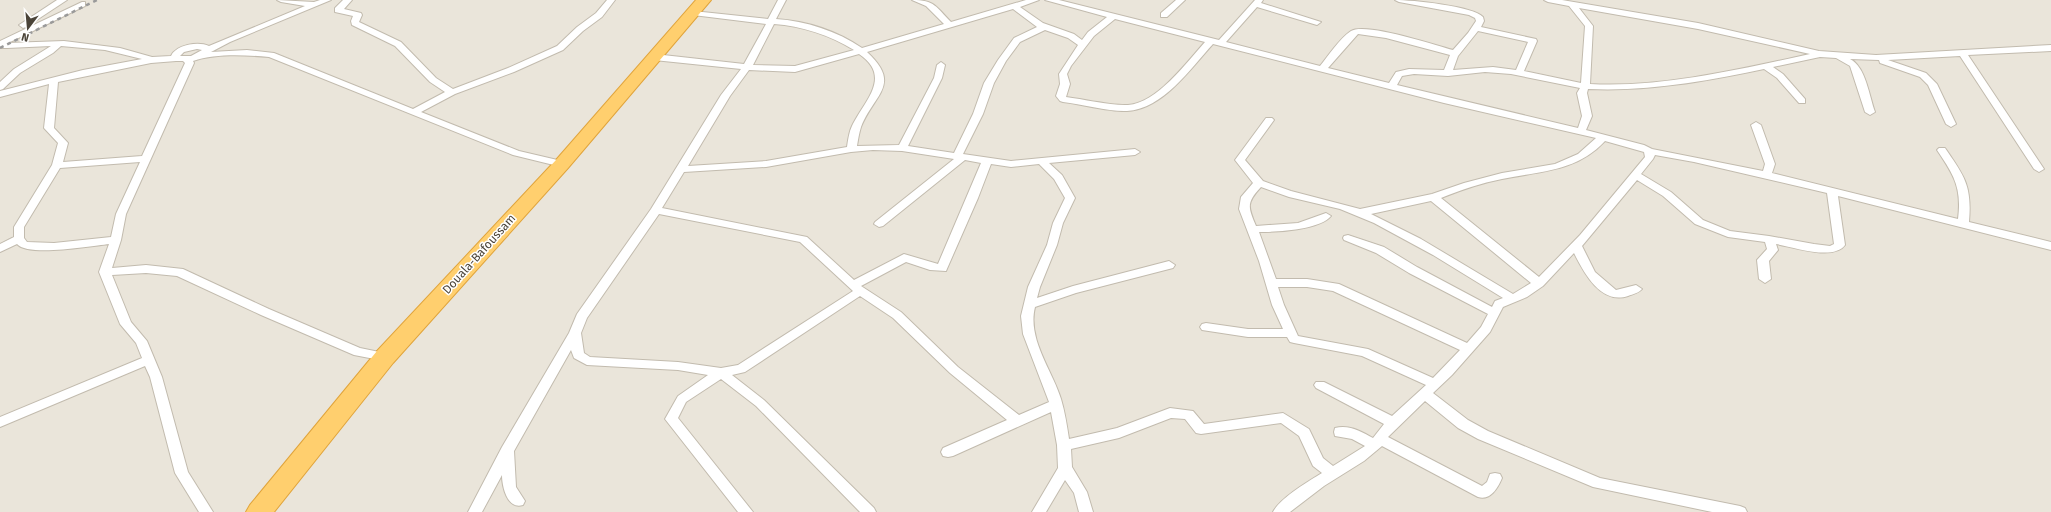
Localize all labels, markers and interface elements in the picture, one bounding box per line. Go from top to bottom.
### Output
north arrow [8,8,48,48]
text: N [20,30,31,44]
street label: Douala-Bafoussam [440,211,518,297]

